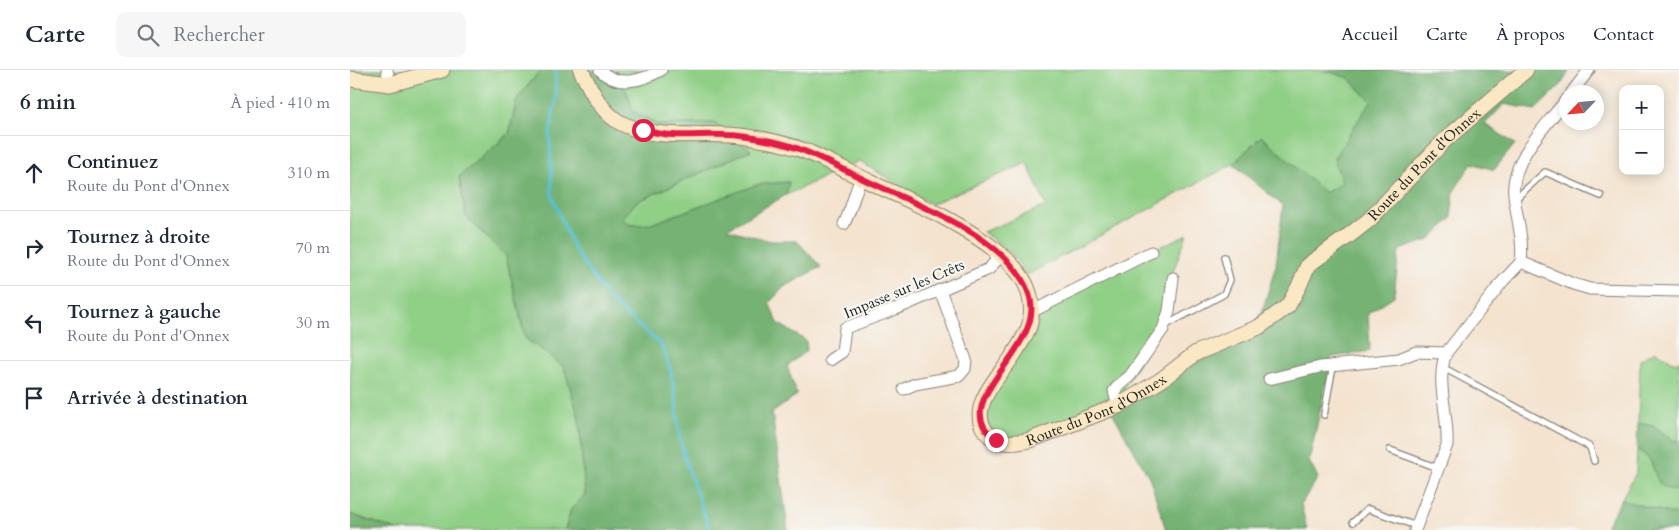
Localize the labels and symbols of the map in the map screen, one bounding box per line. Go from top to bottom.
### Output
north arrow [1559,85,1604,130]
street label: Route du Pont d'Onnex [1363,103,1486,225]
route start [632,119,655,142]
street label: Impasse sur les Crêts [841,255,967,323]
street label: Route du Pont d'Onnex [1023,369,1171,451]
route end [985,429,1008,452]

